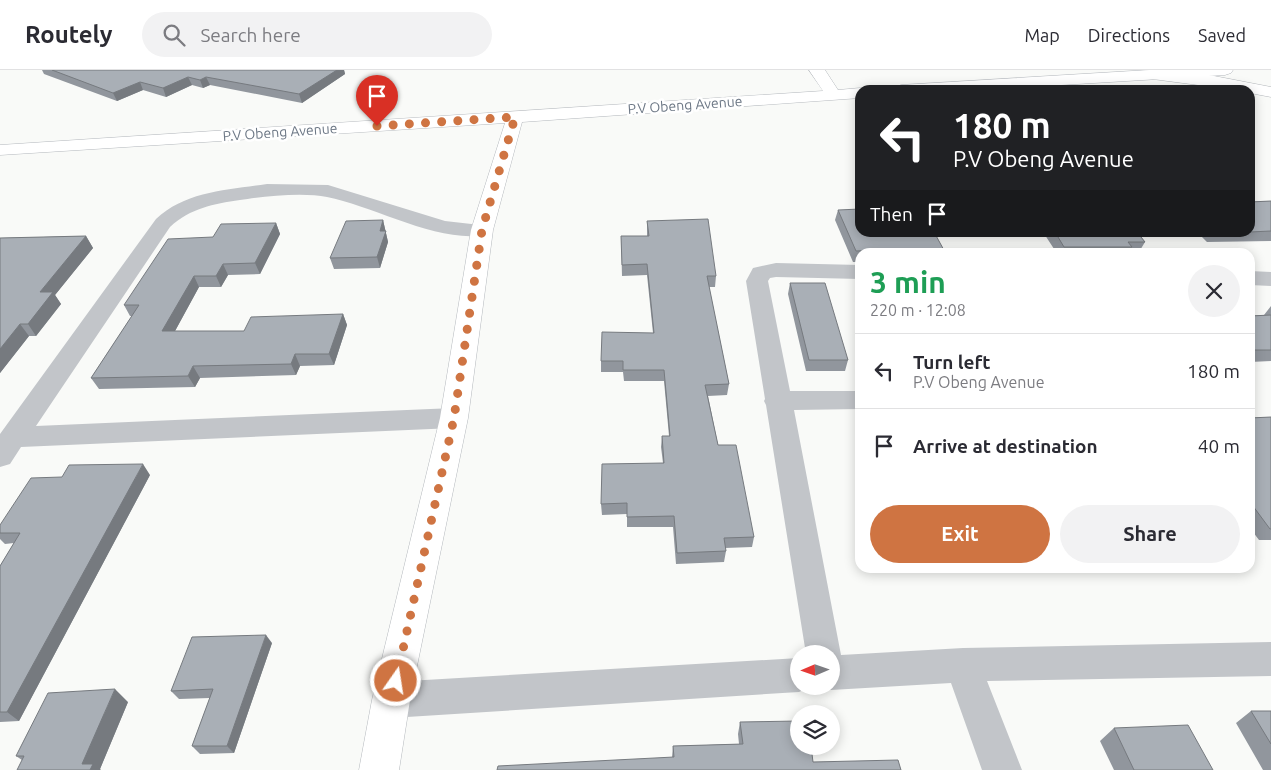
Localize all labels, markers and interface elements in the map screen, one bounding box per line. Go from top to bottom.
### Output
search box [142,12,492,57]
text: Routely [25,21,112,48]
icon: search [160,21,188,49]
text: Search here [200,24,301,46]
text: Map [1024,25,1060,45]
text: Directions [1088,25,1170,45]
text: Saved [1198,25,1246,45]
pin [356,75,398,126]
icon: arrive [363,82,391,110]
street label: P.V Obeng Avenue [627,93,743,117]
icon: left [870,105,935,170]
text: 180 m [953,105,1051,145]
street label: P.V Obeng Avenue [222,120,338,144]
text: P.V Obeng Avenue [953,146,1134,171]
icon: arrive [923,200,951,228]
text: Then [870,203,913,225]
text: 3 min [870,265,946,299]
button: close [1188,265,1240,317]
text: 220 m · 12:08 [870,301,966,319]
text: Turn left [913,351,991,373]
icon: left [870,357,898,385]
text: 180 m [1187,360,1240,382]
text: P.V Obeng Avenue [913,373,1044,391]
icon: arrive [870,432,898,460]
text: Arrive at destination [913,435,1098,457]
text: 40 m [1198,435,1240,457]
button: Exit [870,505,1050,563]
button: Share [1060,505,1240,563]
north arrow [790,645,840,695]
map controls [790,645,840,755]
position arrow [369,654,421,706]
button: layers [790,705,840,755]

